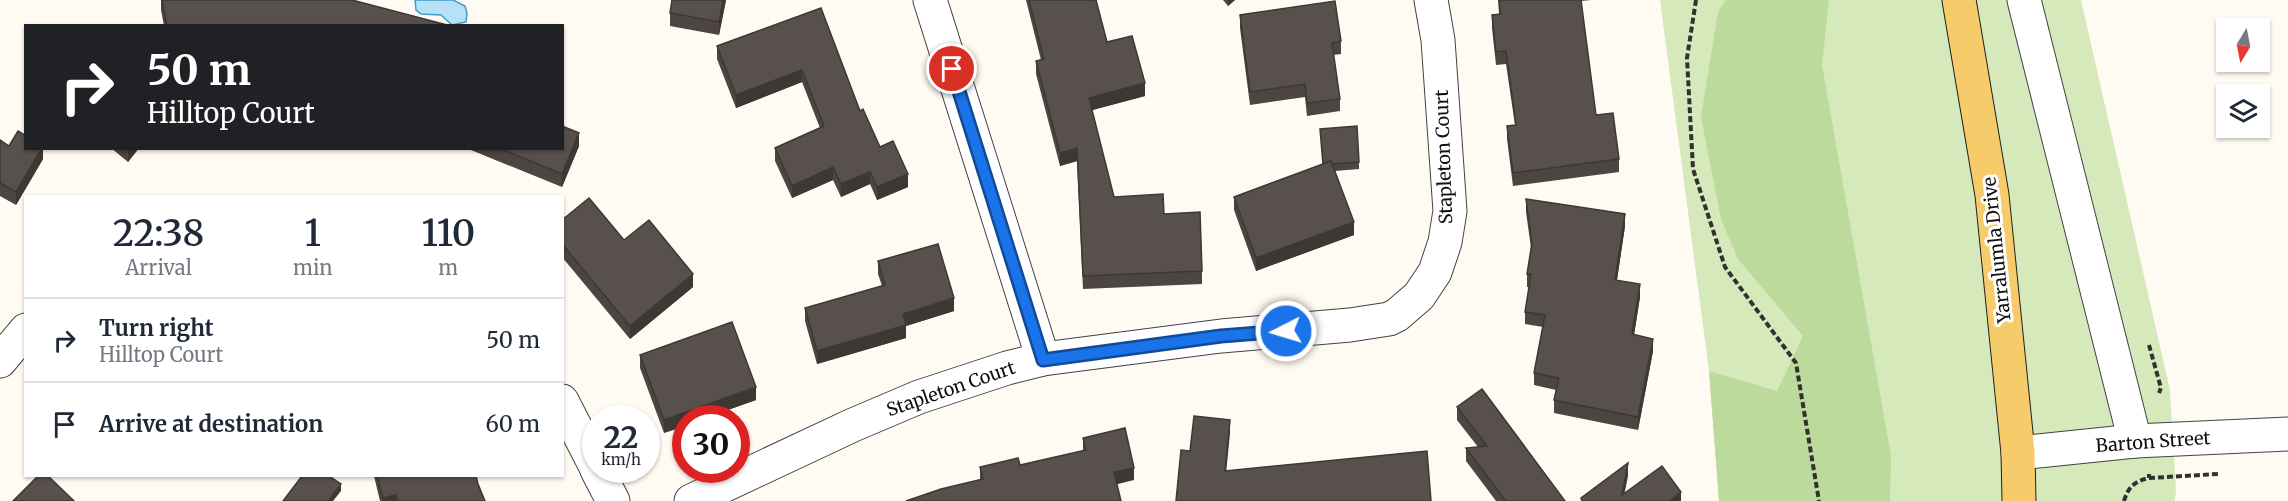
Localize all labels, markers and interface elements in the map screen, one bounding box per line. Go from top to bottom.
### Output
north arrow [2216,18,2270,72]
map controls [2216,18,2270,138]
pin [926,43,977,94]
text: 50 m [147,44,251,96]
icon: right [48,48,126,126]
icon: arrive [935,52,968,85]
button: layers [2216,84,2270,138]
street label: Stapleton Court [1430,89,1457,225]
text: Hilltop Court [147,96,315,130]
street label: Yarralumla Drive [1977,176,2016,325]
text: 22:38 [113,211,204,256]
text: 1 [305,211,321,256]
text: 110 [421,211,475,256]
text: Arrival [125,255,192,280]
text: min [293,255,333,280]
text: m [438,255,458,280]
position arrow [1254,299,1318,363]
text: Turn right [99,314,213,342]
icon: right [48,324,81,357]
text: 50 m [486,326,540,354]
text: Hilltop Court [99,342,223,367]
street label: Stapleton Court [883,356,1018,421]
speed limit sign: 30 [672,405,750,483]
icon: arrive [48,408,81,441]
text: Arrive at destination [99,410,323,438]
text: 60 m [486,410,540,438]
text: 22 [604,418,638,456]
street label: Barton Street [2095,426,2211,457]
text: km/h [601,450,641,469]

